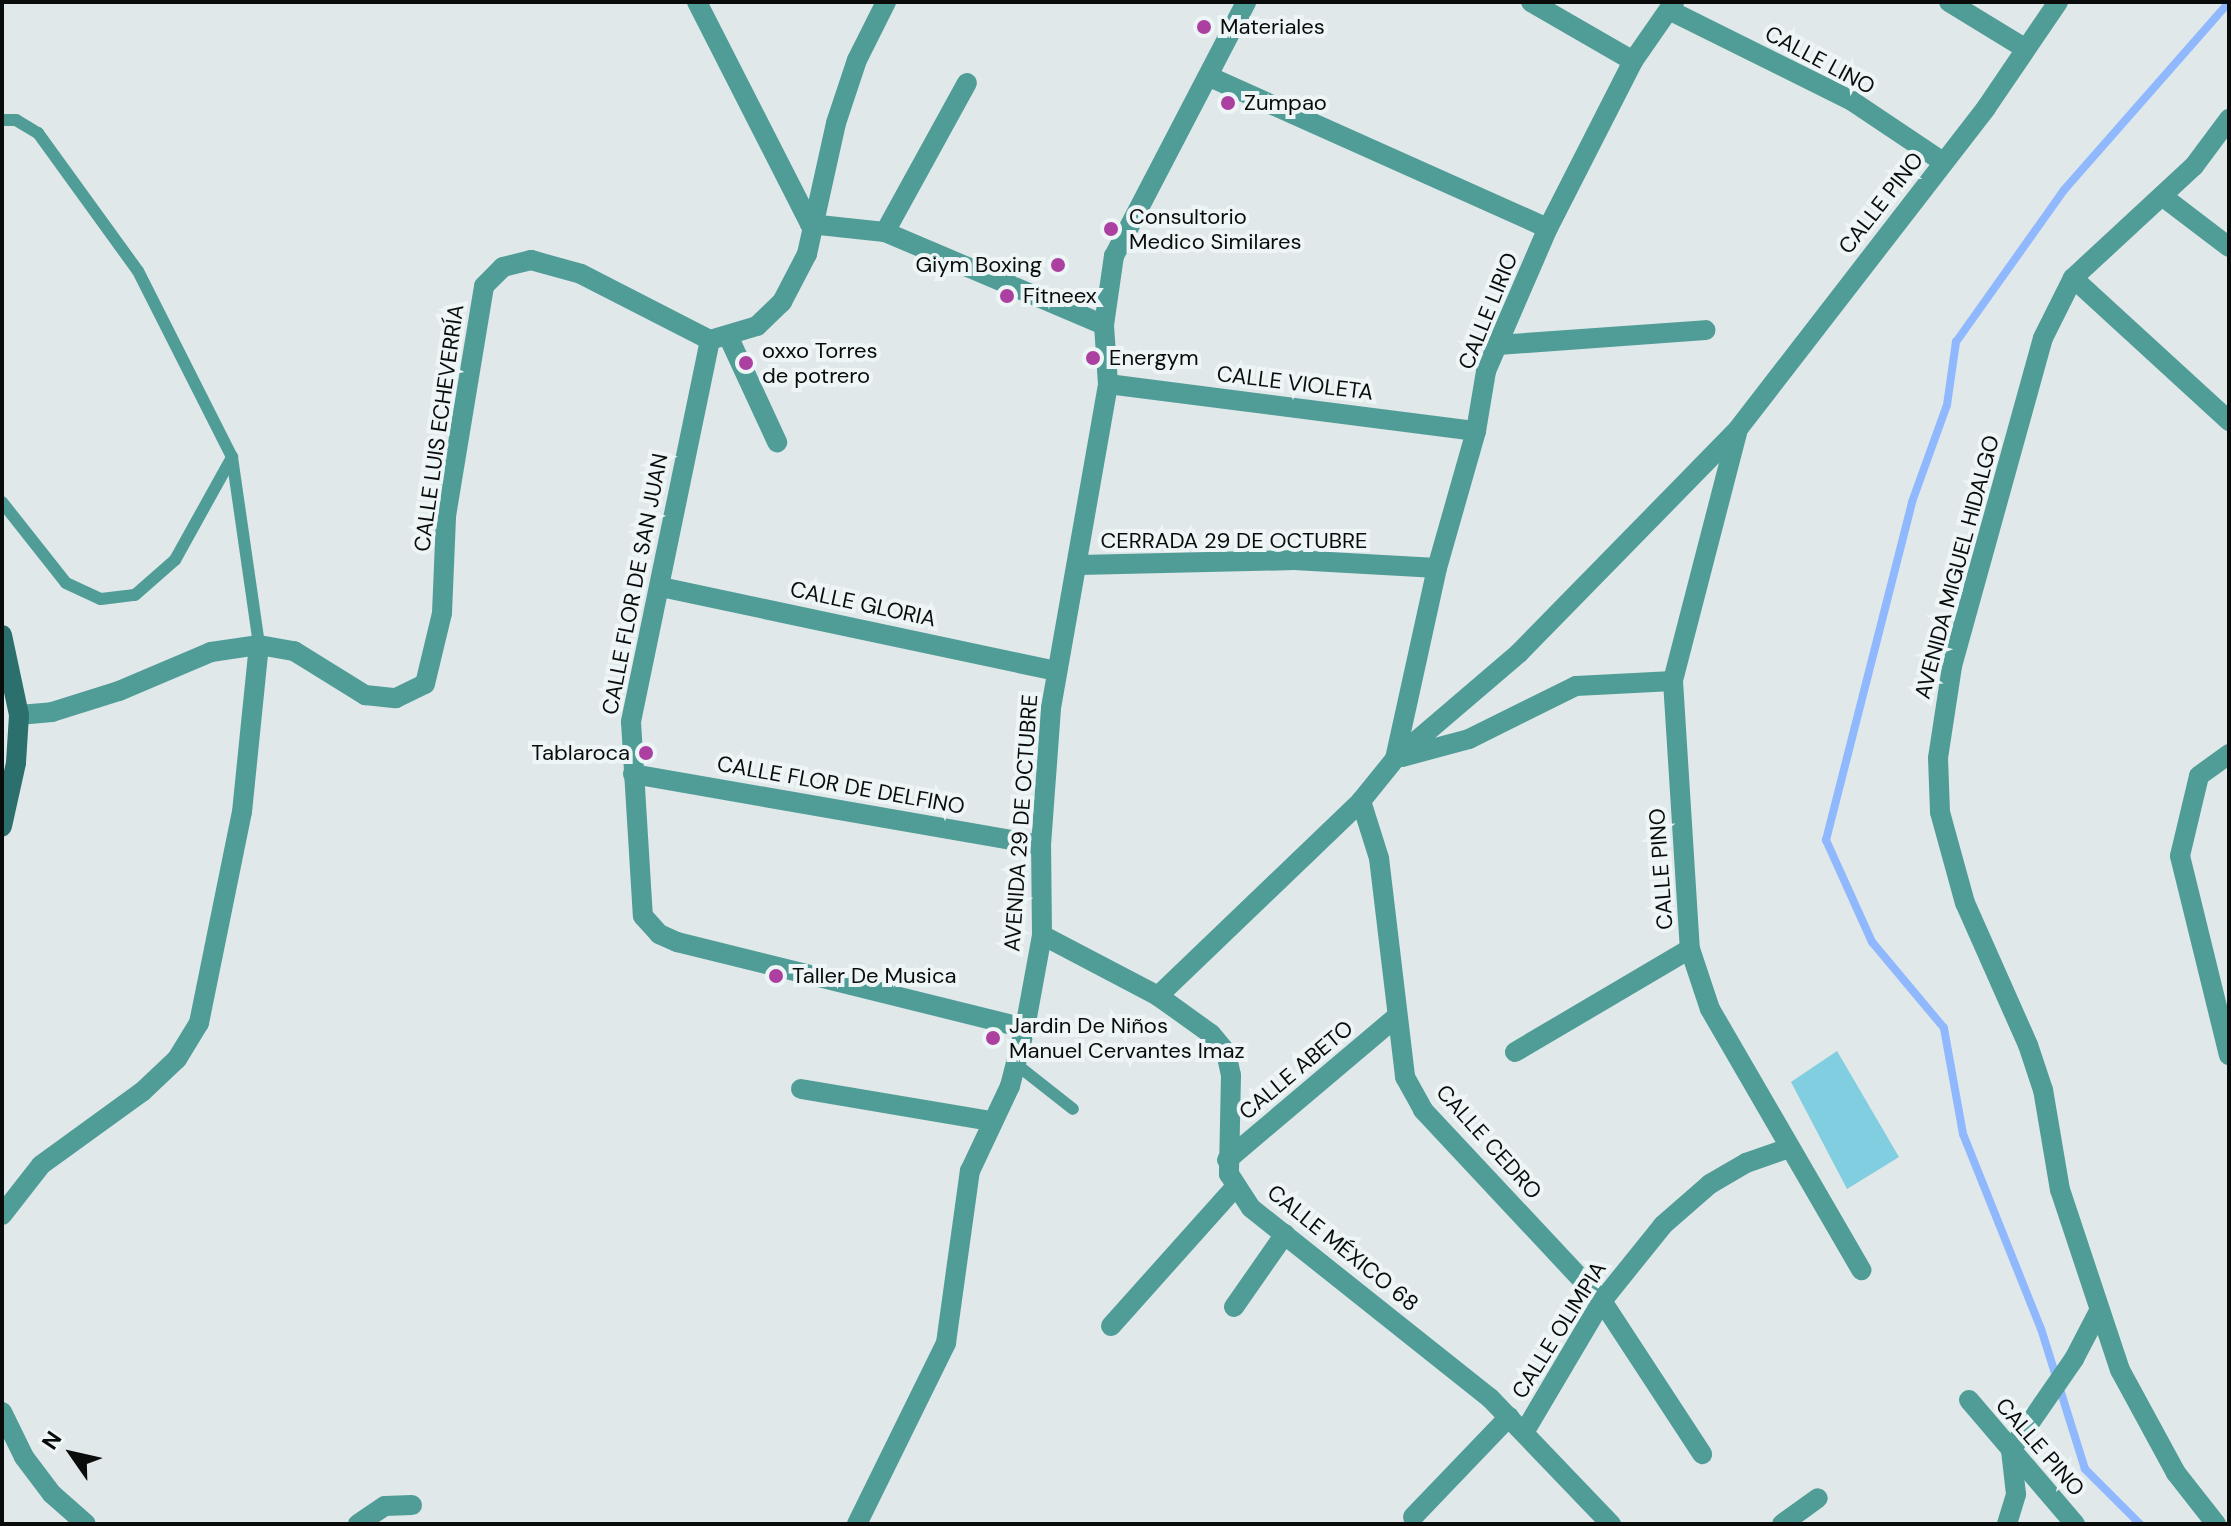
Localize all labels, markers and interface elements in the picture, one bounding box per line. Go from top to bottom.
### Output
place label: Materiales [1220,14,1325,40]
marker: Materiales [1195,18,1213,36]
street label: CALLE LINO [1761,20,1879,100]
place label: Zumpao [1244,90,1327,116]
marker: Zumpao [1219,94,1237,112]
street label: CALLE PINO [1833,147,1929,259]
place label: Consultorio Medico Similares [1129,203,1302,254]
marker: Consultorio Medico Similares [1100,218,1122,240]
street label: CALLE LIRIO [1453,249,1523,373]
place label: Giym Boxing [915,252,1042,278]
marker: Giym Boxing [1049,256,1067,274]
place label: Fitneex [1023,283,1097,309]
marker: Fitneex [998,287,1016,305]
street label: CALLE LUIS ECHEVERRÍA [409,303,469,553]
place label: oxxo Torres de potrero [762,337,878,388]
place label: Energym [1109,345,1199,371]
marker: Energym [1084,349,1102,367]
marker: oxxo Torres de potrero [737,354,755,372]
street label: CALLE VIOLETA [1215,360,1375,406]
street label: AVENIDA MIGUEL HIDALGO [1909,432,2005,702]
street label: CALLE FLOR DE SAN JUAN [597,451,673,717]
street label: CERRADA 29 DE OCTUBRE [1101,528,1367,554]
street label: CALLE GLORIA [788,576,938,632]
street label: AVENIDA 29 DE OCTUBRE [999,693,1043,953]
place label: Tablaroca [531,740,630,766]
marker: Tablaroca [637,744,655,762]
street label: CALLE FLOR DE DELFINO [715,750,967,820]
street label: CALLE PINO [1644,807,1678,931]
place label: Taller De Musica [792,963,956,989]
marker: Taller De Musica [767,967,785,985]
place label: Jardin De Niños Manuel Cervantes Imaz [1009,1012,1245,1064]
street label: CALLE ABETO [1234,1015,1358,1125]
marker: Jardin De Niños Manuel Cervantes Imaz [984,1029,1002,1047]
street label: CALLE CEDRO [1431,1079,1547,1205]
street label: CALLE MÉXICO 68 [1262,1179,1424,1317]
street label: CALLE OLIMPIA [1506,1257,1612,1403]
street label: CALLE PINO [1990,1392,2090,1502]
north arrow [32,1414,112,1494]
text: N [35,1426,68,1455]

